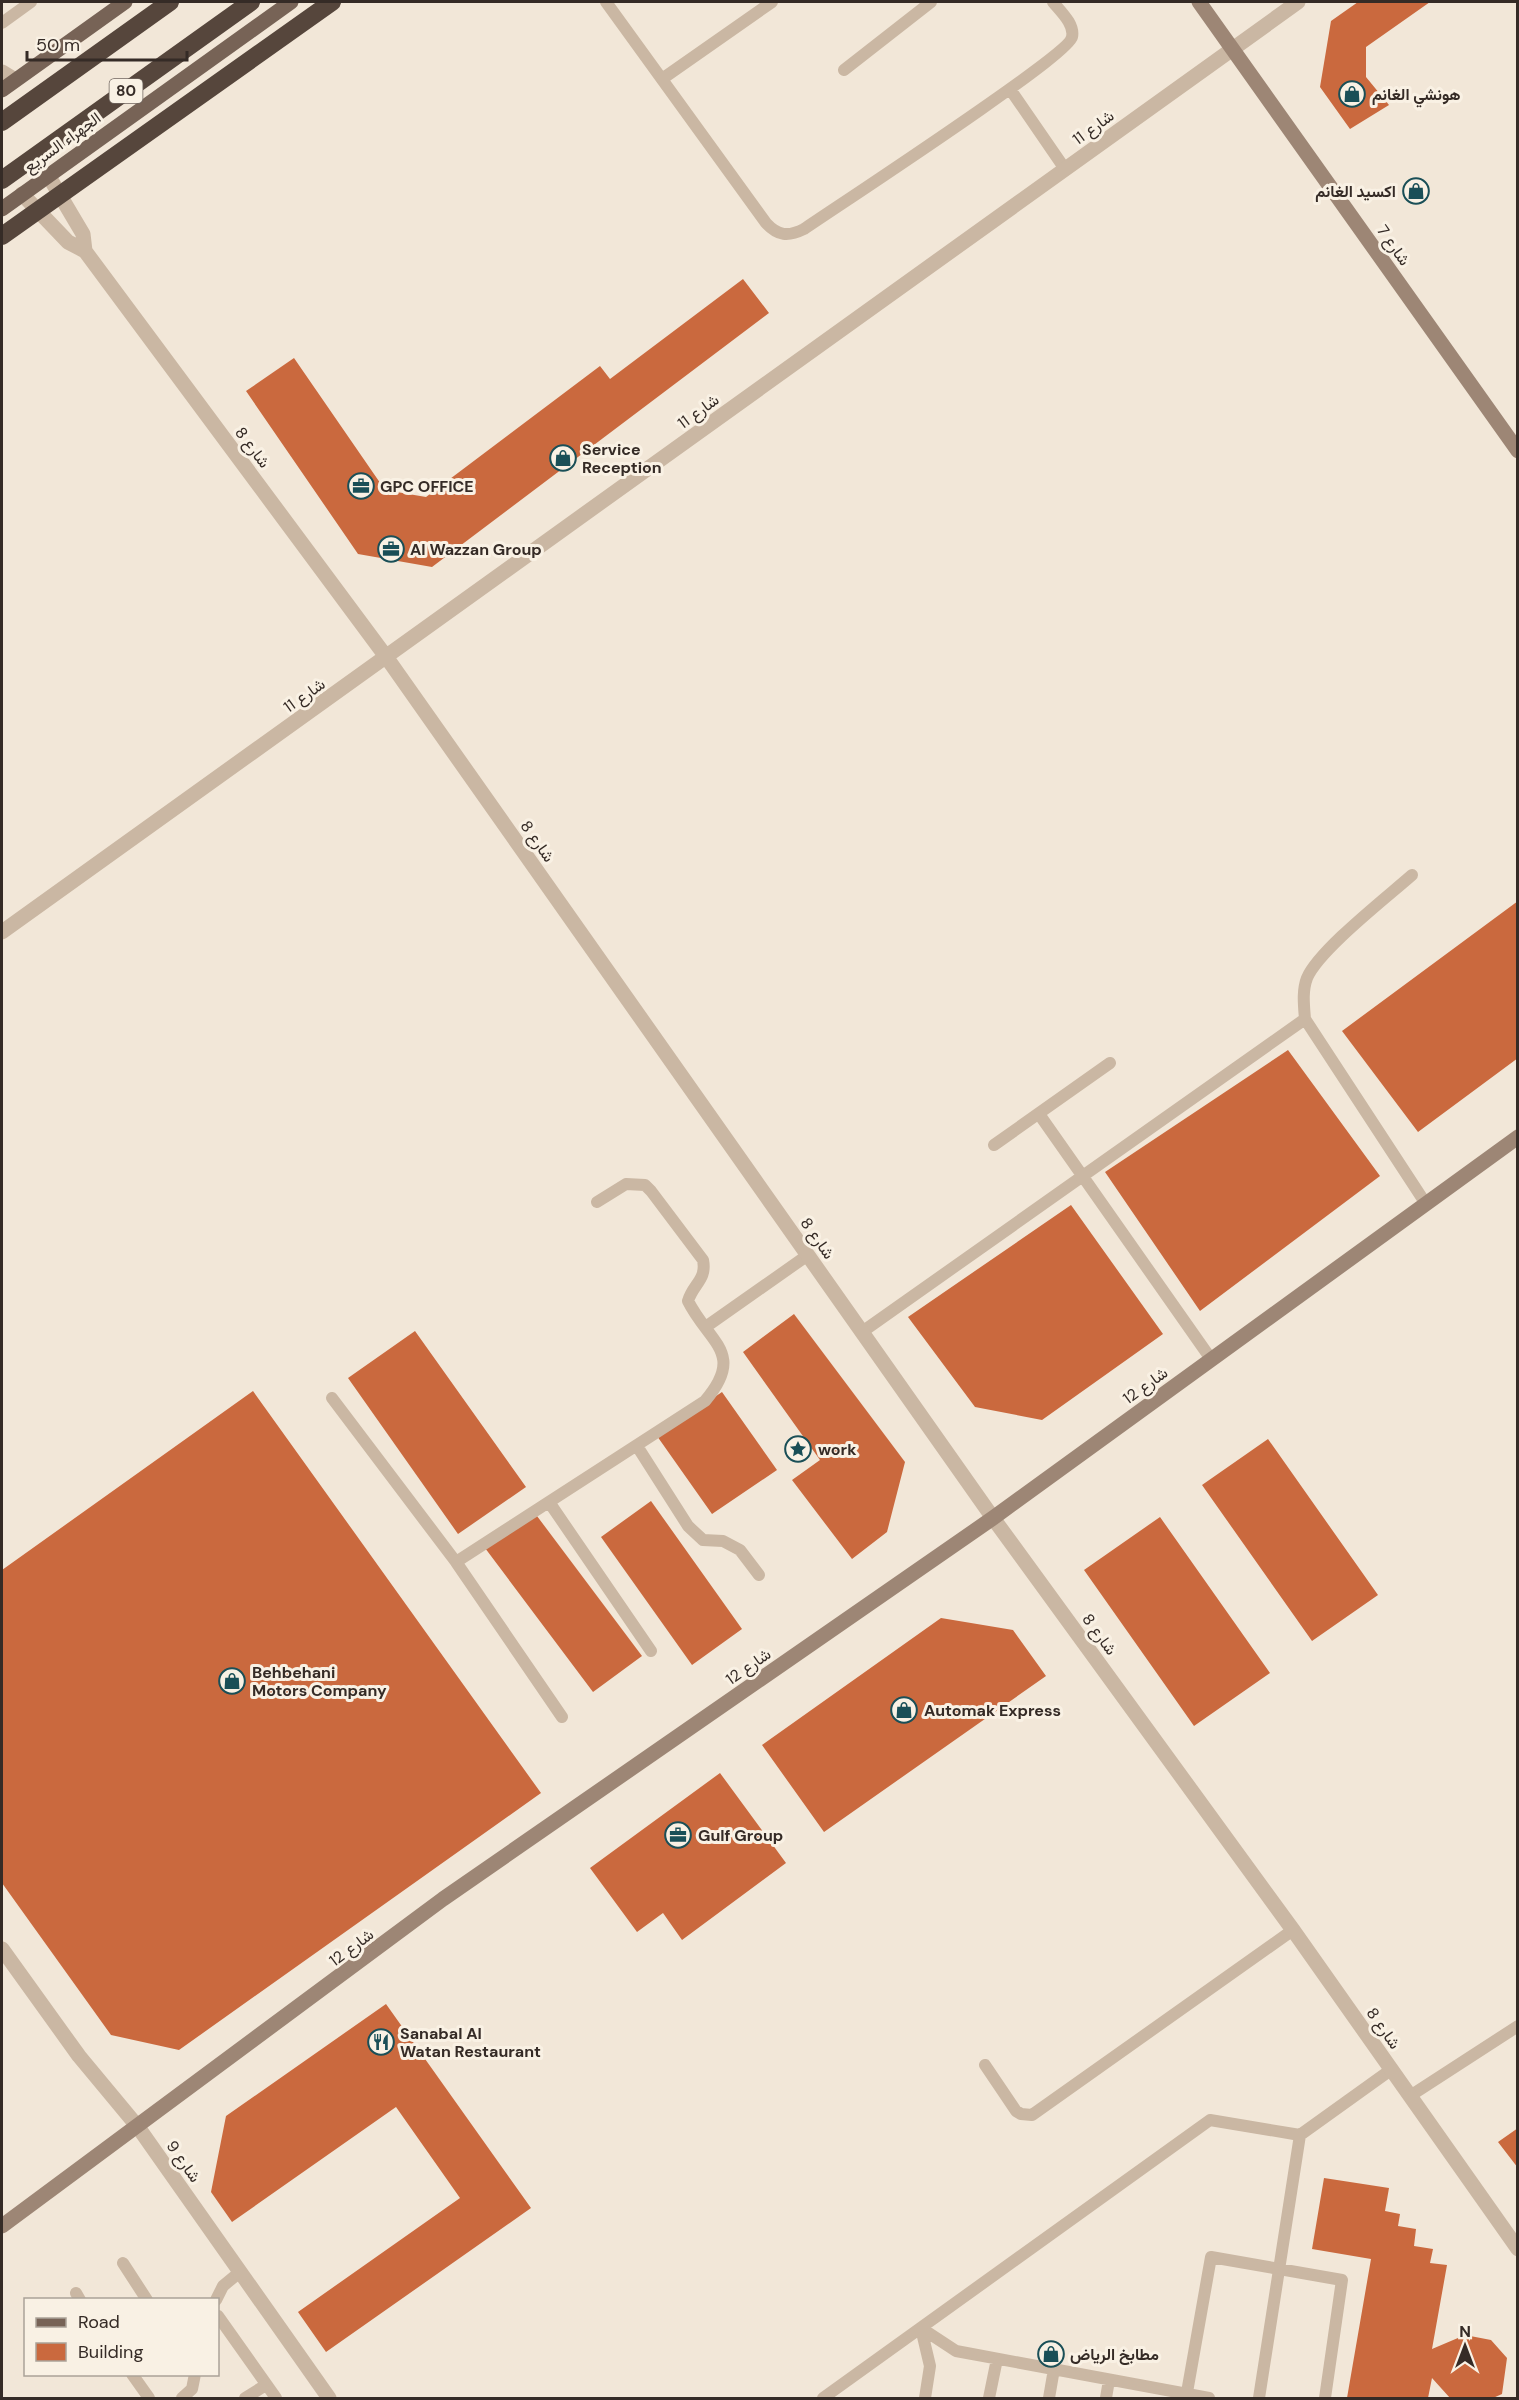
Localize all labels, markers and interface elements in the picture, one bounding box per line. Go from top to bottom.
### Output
scale bar [27,24,188,62]
text: 50 m [36,33,80,57]
road number: 80 [110,79,142,103]
shop icon: هونشي الغانم [1337,79,1367,109]
place label: هونشي الغانم [1372,84,1461,108]
street label: شارع 11 [1068,105,1119,150]
street label: الجهراء السريع [20,107,106,178]
shop icon: اكسيد الغانم [1401,176,1431,206]
place label: اكسيد الغانم [1315,181,1396,202]
street label: شارع 7 [1371,221,1415,270]
street label: شارع 11 [673,389,724,434]
street label: شارع 8 [230,423,275,473]
place label: Service Reception [582,439,662,478]
shop icon: Service Reception [548,443,578,473]
office icon: GPC OFFICE [346,471,376,501]
place label: GPC OFFICE [380,476,474,497]
office icon: Al Wazzan Group [376,534,406,564]
place label: Al Wazzan Group [410,539,542,560]
street label: شارع 11 [279,673,330,718]
street label: شارع 8 [515,816,559,867]
street label: شارع 8 [795,1213,839,1264]
street label: شارع 12 [1119,1362,1173,1410]
place icon: work [783,1434,813,1464]
place label: work [818,1439,857,1460]
street label: شارع 8 [1077,1609,1122,1660]
street label: شارع 12 [722,1643,776,1690]
place label: Behbehani Motors Company [252,1662,387,1701]
shop icon: Behbehani Motors Company [217,1666,247,1696]
shop icon: Automak Express [889,1695,919,1725]
place label: Automak Express [924,1700,1061,1721]
office icon: Gulf Group [663,1820,693,1850]
place label: Gulf Group [698,1825,783,1846]
street label: شارع 12 [325,1924,378,1972]
street label: شارع 8 [1361,2003,1405,2054]
place label: Sanabal Al Watan Restaurant [400,2023,541,2062]
restaurant icon: Sanabal Al Watan Restaurant [366,2027,396,2057]
street label: شارع 9 [161,2136,206,2187]
legend [24,2298,219,2376]
text: Road [78,2310,120,2334]
north arrow [1435,2316,1495,2376]
text: N [1459,2321,1471,2342]
shop icon: مطابخ الرياض [1036,2339,1066,2369]
text: Building [78,2340,143,2364]
place label: مطابخ الرياض [1070,2344,1159,2366]

